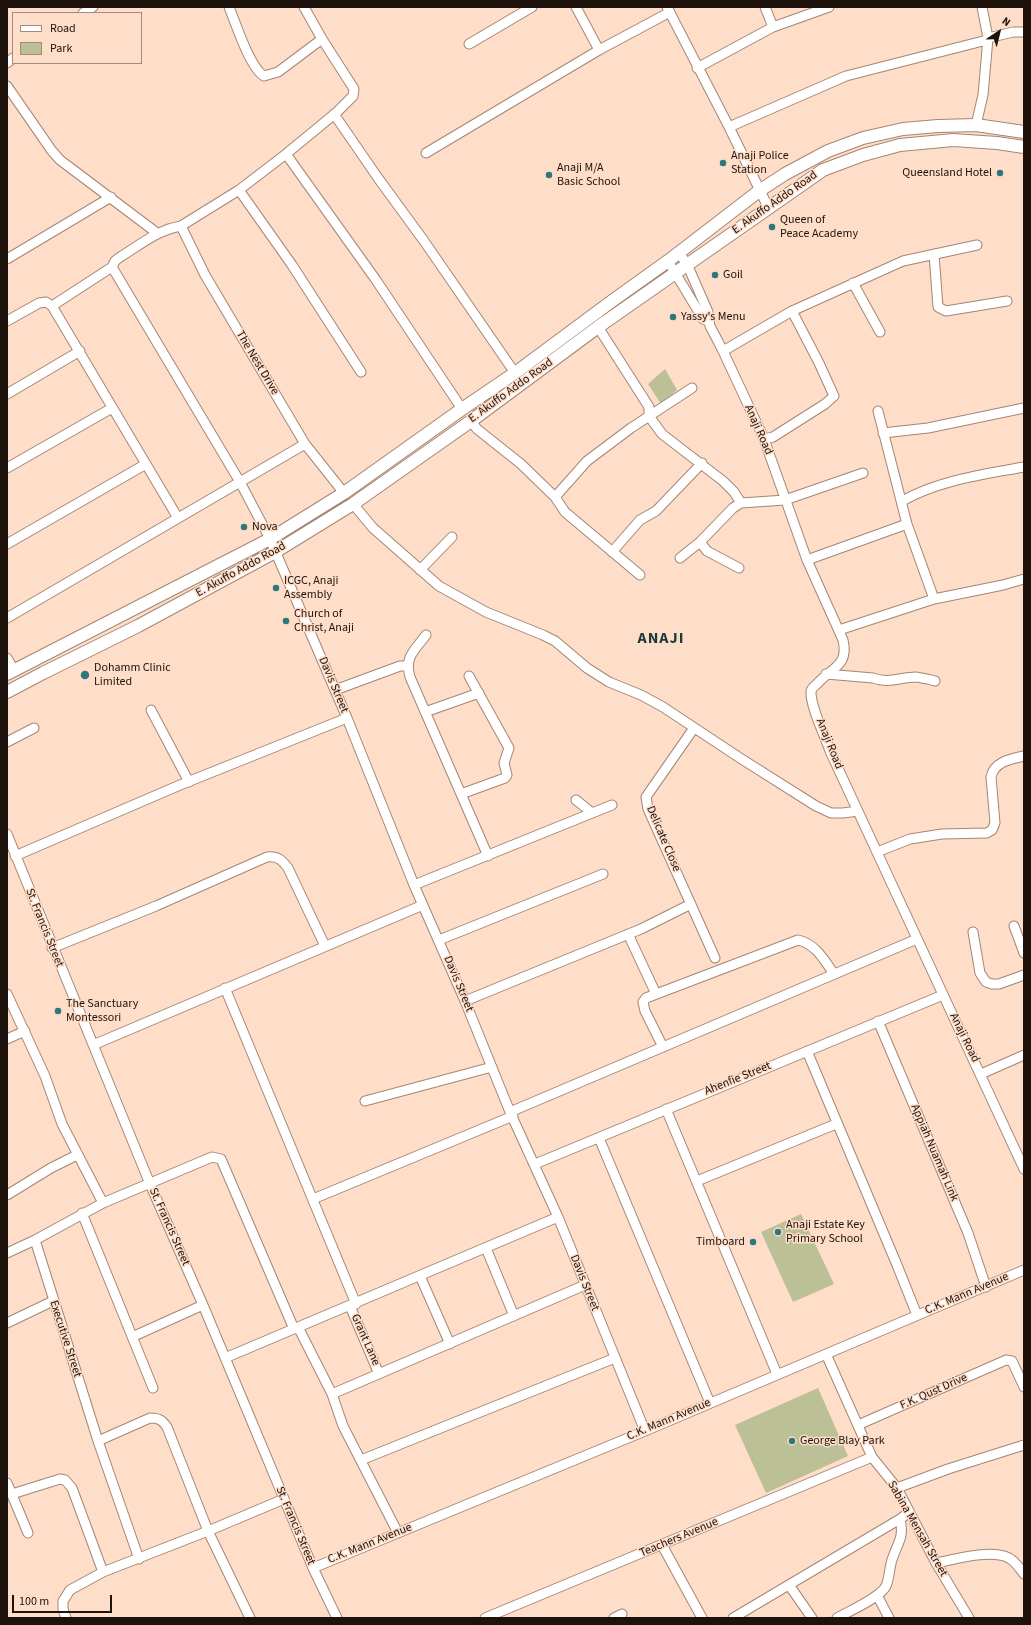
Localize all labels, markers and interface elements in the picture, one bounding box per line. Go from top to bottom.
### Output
legend [12,12,142,64]
north arrow [979,12,1019,52]
text: N [999,14,1013,30]
text: Road [50,20,76,37]
text: Park [50,40,72,57]
place label: Anaji Police Station [731,149,789,177]
marker: Anaji Police Station [718,158,728,168]
place label: Anaji M/A Basic School [557,161,620,189]
place label: Queensland Hotel [902,166,992,180]
street label: E. Akuffo Addo Road [730,168,820,238]
marker: Queensland Hotel [995,168,1005,178]
marker: Anaji M/A Basic School [544,170,554,180]
place label: Queen of Peace Academy [780,213,858,241]
marker: Queen of Peace Academy [767,222,777,232]
place label: Goil [723,268,743,282]
marker: Goil [710,270,720,280]
place label: Yassy's Menu [681,310,746,324]
marker: Yassy's Menu [668,312,678,322]
street label: The Nest Drive [232,328,282,398]
street label: E. Akuffo Addo Road [466,356,556,426]
street label: Anaji Road [741,403,775,457]
place label: Nova [252,520,278,534]
marker: Nova [239,522,249,532]
street label: E. Akuffo Addo Road [193,539,289,601]
place label: ICGC, Anaji Assembly [284,574,338,602]
marker: ICGC, Anaji Assembly [271,583,281,593]
place label: Church of Christ, Anaji [294,607,354,635]
marker: Church of Christ, Anaji [281,616,291,626]
district label: ANAJI [638,629,684,649]
street label: Davis Street [315,655,351,715]
place label: Dohamm Clinic Limited [94,661,171,689]
marker: Dohamm Clinic Limited [79,669,91,681]
street label: Anaji Road [812,717,846,771]
street label: Delicate Close [643,804,683,874]
street label: St. Francis Street [22,886,66,970]
street label: Davis Street [440,954,476,1014]
place label: The Sanctuary Montessori [66,997,138,1025]
marker: The Sanctuary Montessori [53,1006,63,1016]
street label: Anaji Road [946,1011,982,1065]
street label: Ahenfie Street [703,1059,773,1099]
street label: Appiah Nuamah Link [907,1102,961,1204]
street label: St. Francis Street [145,1186,193,1268]
place label: Anaji Estate Key Primary School [786,1218,865,1246]
marker: Anaji Estate Key Primary School [773,1227,783,1237]
place label: Timboard [696,1235,745,1249]
marker: Timboard [748,1237,758,1247]
street label: Davis Street [566,1253,602,1313]
street label: C.K. Mann Avenue [923,1270,1011,1318]
street label: Executive Street [46,1299,84,1379]
street label: Grant Lane [347,1312,383,1368]
street label: F.K. Qust Drive [898,1371,970,1413]
street label: C.K. Mann Avenue [625,1396,713,1444]
place label: George Blay Park [800,1434,885,1448]
marker: George Blay Park [787,1436,797,1446]
street label: Sabina Mensah Street [884,1478,950,1580]
street label: St. Francis Street [272,1485,318,1567]
street label: Teachers Avenue [638,1515,720,1561]
street label: C.K. Mann Avenue [326,1521,414,1567]
scale bar [14,1587,114,1613]
text: 100 m [19,1593,49,1610]

